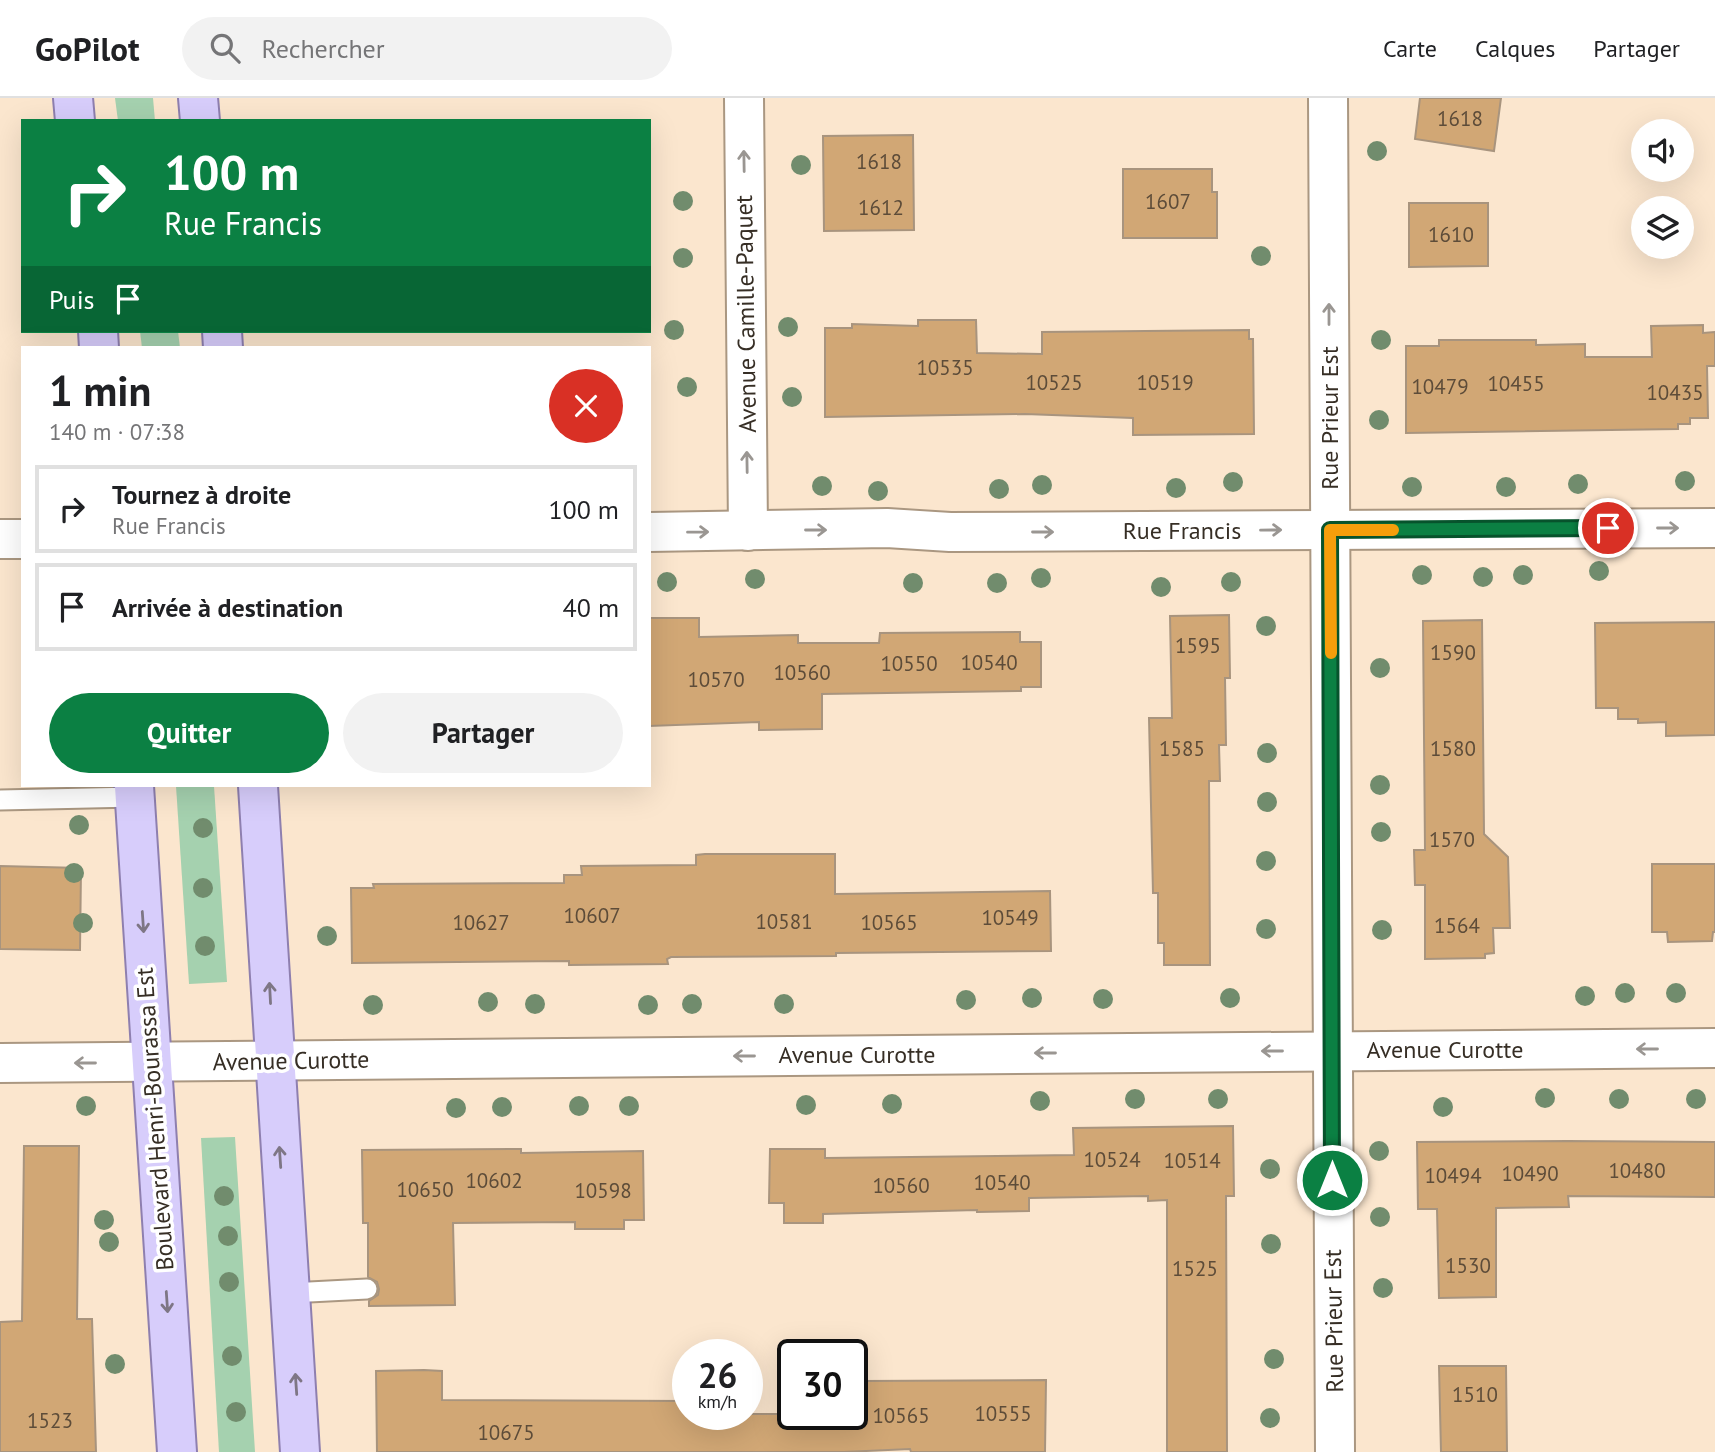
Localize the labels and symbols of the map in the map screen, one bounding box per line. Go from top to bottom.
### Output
house number: 1618 [1437,105,1483,132]
house number: 1618 [856,148,902,175]
one-way arrow [738,150,751,173]
house number: 1607 [1145,188,1191,215]
house number: 1612 [858,194,904,221]
street label: Avenue Camille-Paquet [728,195,763,433]
house number: 1610 [1428,221,1474,248]
one-way arrow [1322,303,1336,326]
street label: Rue Prieur Est [1314,346,1345,490]
house number: 10535 [916,354,974,381]
house number: 10525 [1025,369,1083,396]
house number: 10519 [1136,369,1194,396]
house number: 10455 [1487,370,1545,397]
house number: 10479 [1411,373,1469,400]
house number: 10435 [1646,379,1704,406]
one-way arrow [740,451,754,474]
pin [1578,498,1638,558]
street label: Rue Francis [1123,515,1241,546]
one-way arrow [1656,521,1679,535]
one-way arrow [804,523,827,537]
one-way arrow [1259,523,1282,537]
one-way arrow [687,525,710,539]
one-way arrow [1031,525,1054,539]
house number: 1595 [1175,632,1221,659]
house number: 1590 [1430,639,1476,666]
house number: 10540 [960,649,1018,676]
house number: 10550 [880,650,938,677]
house number: 10560 [773,659,831,686]
house number: 10570 [687,666,745,693]
house number: 1585 [1159,735,1205,762]
house number: 1580 [1430,735,1476,762]
house number: 1570 [1429,826,1475,853]
house number: 10607 [563,902,621,929]
house number: 10549 [981,904,1039,931]
house number: 10581 [755,908,813,935]
house number: 10627 [452,909,510,936]
house number: 10565 [860,909,918,936]
one-way arrow [136,910,149,933]
house number: 1564 [1434,912,1480,939]
street label: Boulevard Henri-Bourassa Est [128,967,181,1272]
one-way arrow [263,982,276,1005]
street label: Avenue Curotte [1367,1034,1523,1065]
street label: Avenue Curotte [779,1039,935,1070]
one-way arrow [1636,1042,1659,1056]
street label: Avenue Curotte [212,1044,370,1077]
one-way arrow [1261,1044,1284,1058]
one-way arrow [1034,1046,1057,1060]
one-way arrow [733,1049,756,1063]
one-way arrow [74,1056,97,1070]
position arrow [1295,1143,1369,1217]
one-way arrow [273,1146,286,1169]
house number: 10524 [1083,1146,1141,1173]
house number: 10514 [1163,1147,1221,1174]
house number: 10480 [1608,1157,1666,1184]
house number: 10490 [1501,1160,1559,1187]
house number: 10494 [1424,1162,1482,1189]
house number: 10602 [465,1167,523,1194]
house number: 10540 [973,1169,1031,1196]
house number: 10560 [872,1172,930,1199]
house number: 10650 [396,1176,454,1203]
house number: 10598 [574,1177,632,1204]
street label: Rue Prieur Est [1317,1249,1350,1393]
house number: 1530 [1445,1252,1491,1279]
house number: 1525 [1172,1255,1218,1282]
one-way arrow [161,1291,174,1314]
speed limit sign: 30 [777,1339,868,1430]
one-way arrow [289,1373,302,1396]
house number: 1510 [1452,1381,1498,1408]
house number: 10555 [974,1400,1032,1427]
house number: 10565 [872,1402,930,1429]
house number: 1523 [27,1407,73,1434]
house number: 10675 [477,1419,535,1446]

